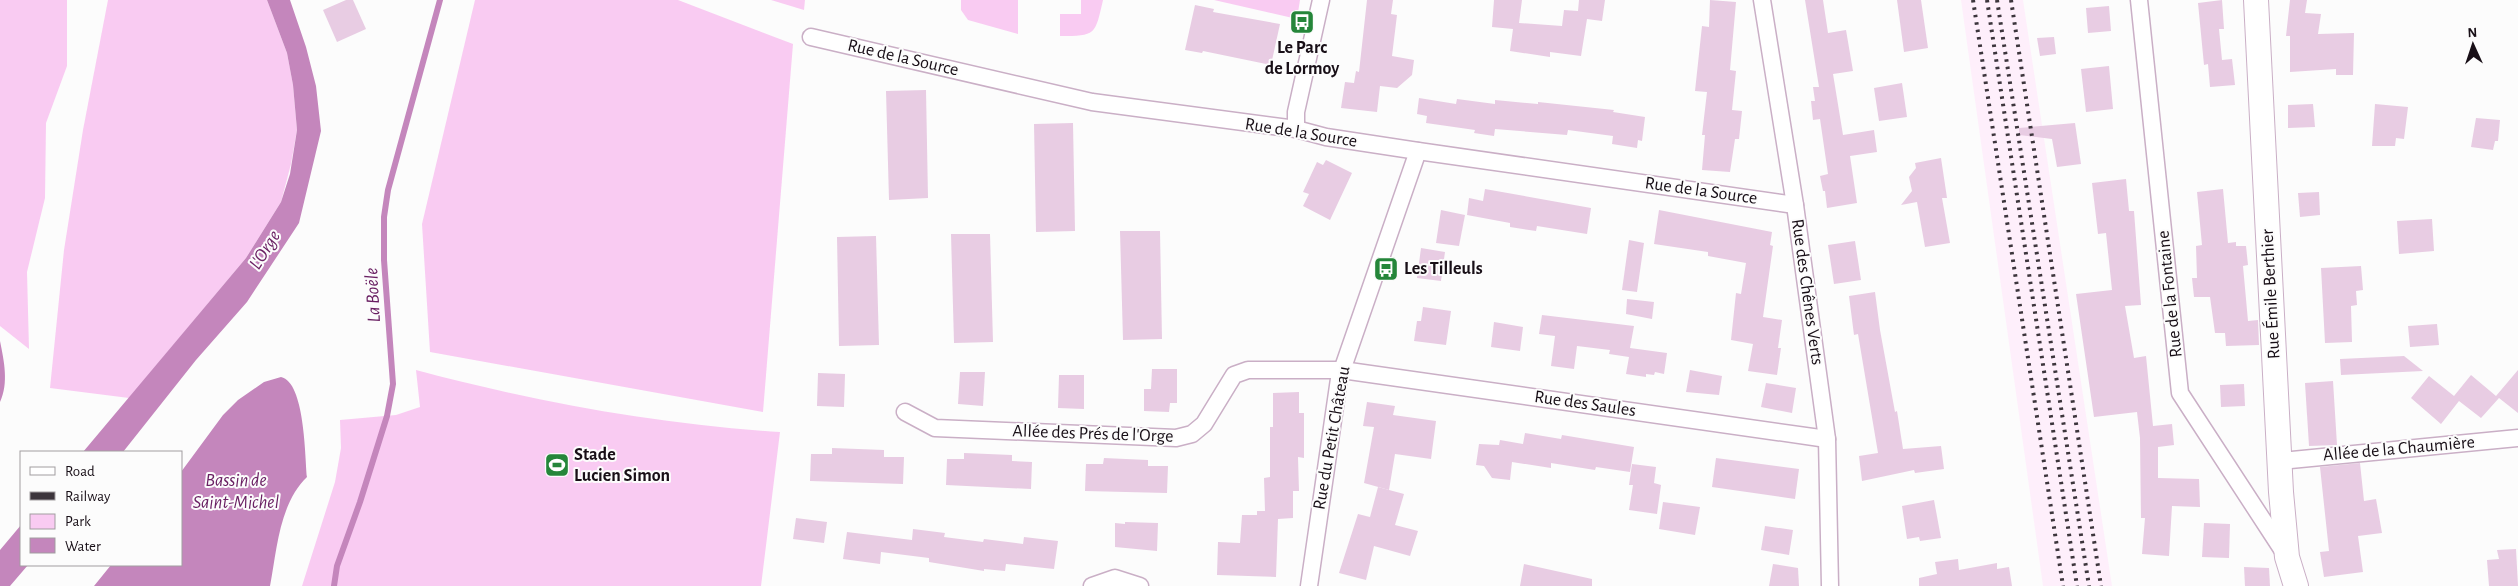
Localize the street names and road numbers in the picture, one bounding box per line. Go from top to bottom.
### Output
street label: Rue de la Source [846,36,960,80]
street label: Rue de la Source [1244,115,1358,151]
street label: Rue de la Source [1644,174,1758,208]
street label: Rue des Chênes Verts [1788,218,1826,366]
street label: Rue Émile Berthier [2256,228,2283,360]
street label: Rue de la Fontaine [2154,230,2186,358]
street label: Rue du Petit Château [1310,365,1354,511]
street label: Rue des Saules [1533,388,1637,420]
street label: Allée des Prés de l'Orge [1012,422,1174,446]
street label: Allée de la Chaumière [2322,433,2476,465]

